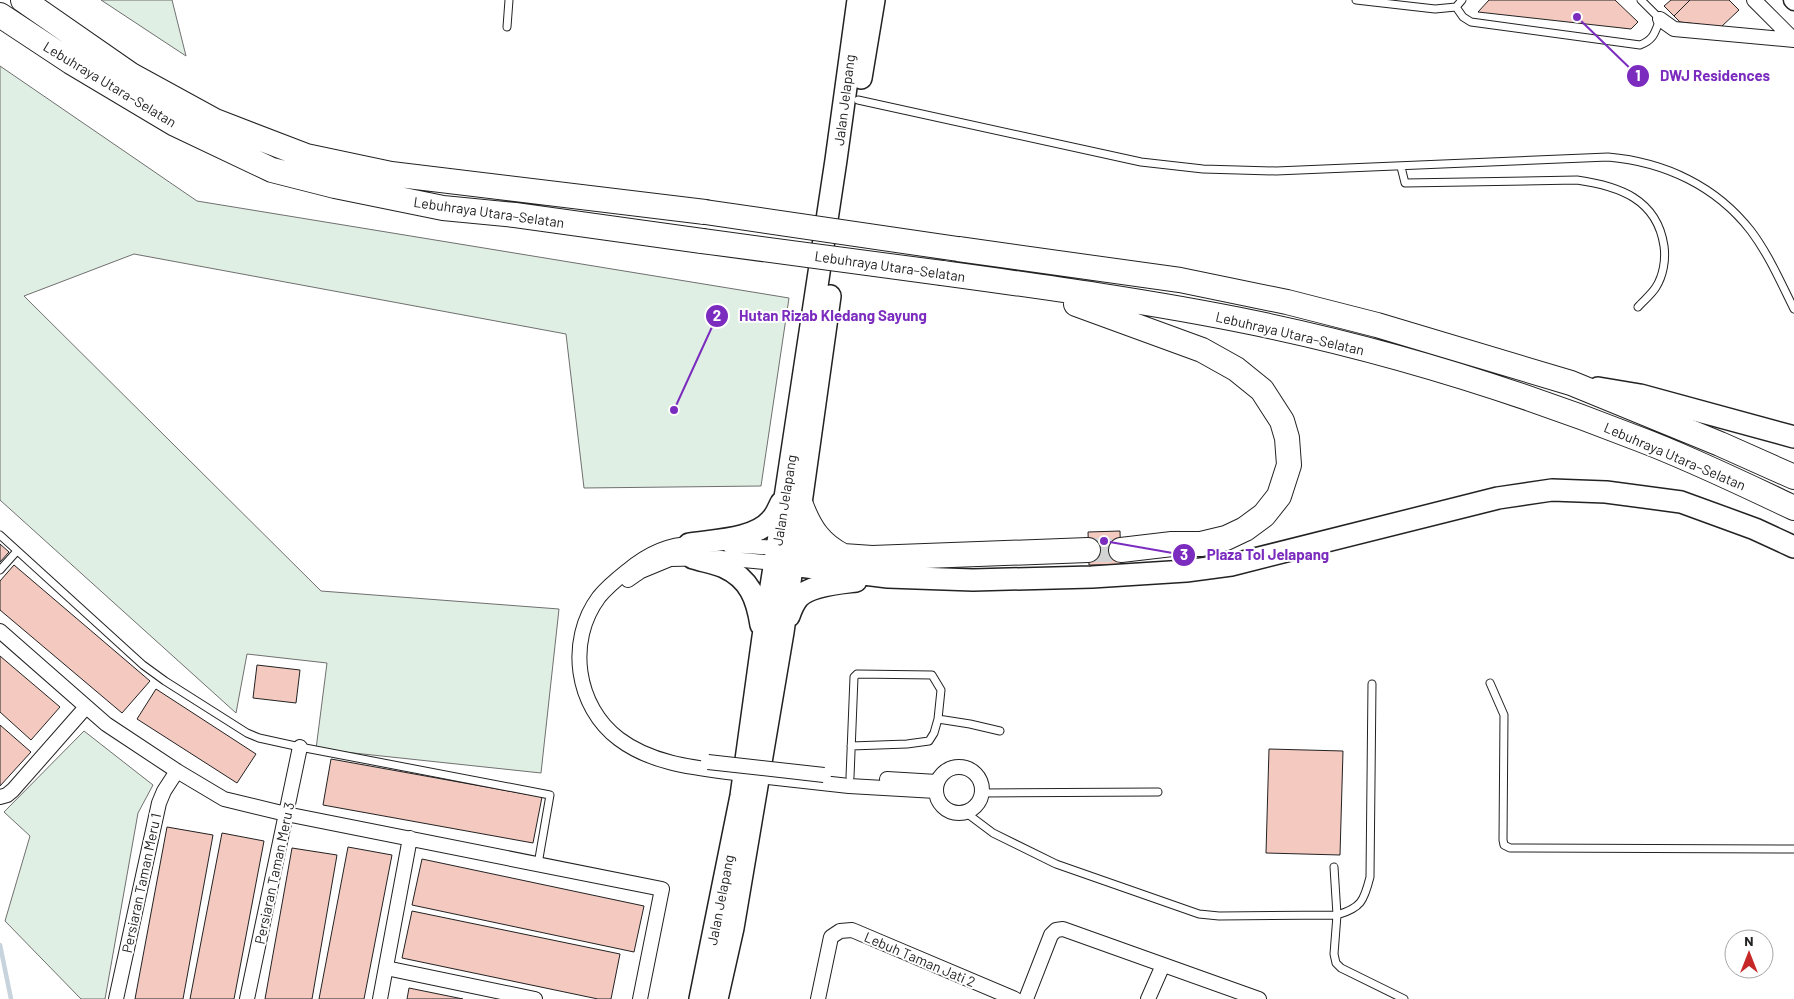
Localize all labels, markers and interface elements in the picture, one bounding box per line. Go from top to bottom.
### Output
street label: Lebuhraya Utara–Selatan [40,38,180,130]
street label: Jalan Jelapang [830,53,858,147]
callout: DWJ Residences [1625,61,1780,91]
text: 1 [1635,66,1641,84]
text: DWJ Residences [1660,66,1770,84]
street label: Lebuhraya Utara–Selatan [413,193,565,231]
street label: Lebuhraya Utara–Selatan [814,247,966,285]
callout: Hutan Rizab Kledang Sayung [704,301,937,331]
text: 2 [713,306,721,324]
text: Hutan Rizab Kledang Sayung [739,306,927,324]
street label: Lebuhraya Utara–Selatan [1214,308,1366,358]
street label: Lebuhraya Utara–Selatan [1602,418,1748,494]
street label: Jalan Jelapang [768,453,800,547]
callout: Plaza Tol Jelapang [1172,540,1339,570]
text: 3 [1180,545,1188,563]
text: Plaza Tol Jelapang [1207,545,1329,563]
street label: Persiaran Taman Meru 3 [251,800,297,946]
street label: Persiaran Taman Meru 1 [118,812,164,954]
street label: Jalan Jelapang [703,853,737,947]
street label: Lebuh Taman Jati 2 [862,928,978,990]
north arrow [1724,929,1774,979]
text: N [1744,932,1754,949]

